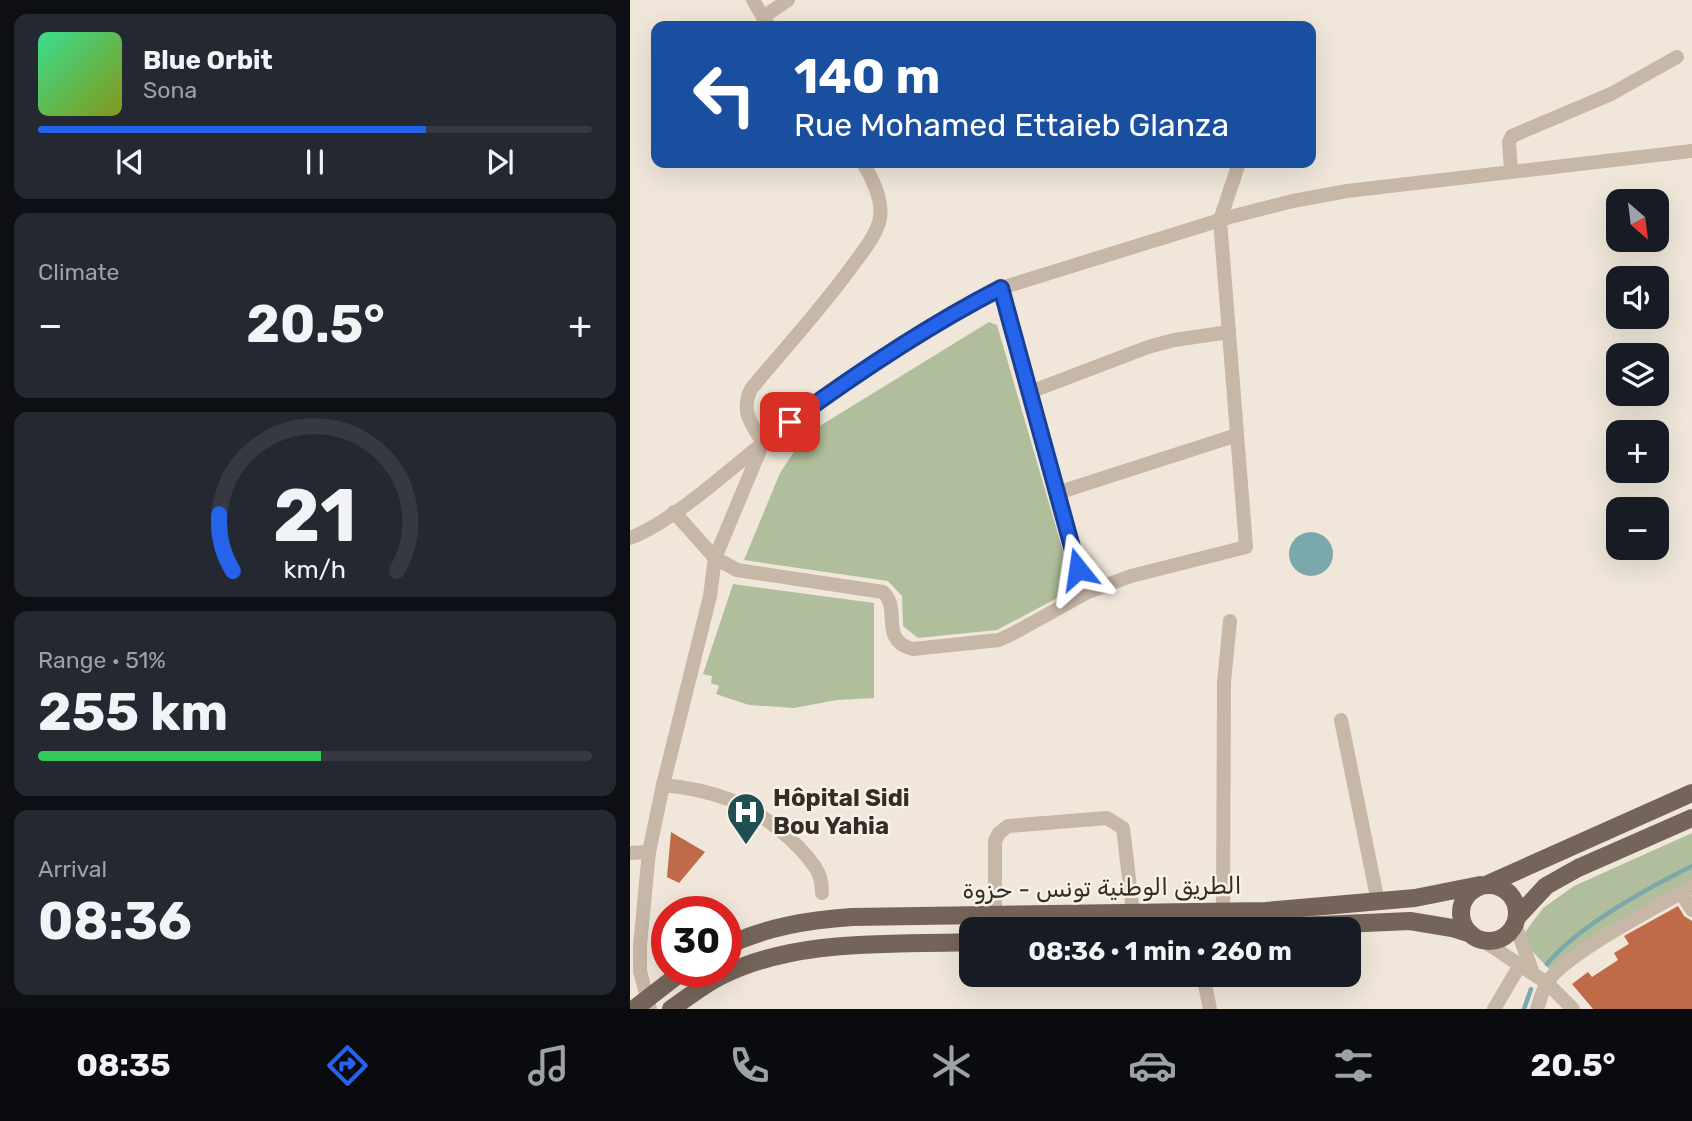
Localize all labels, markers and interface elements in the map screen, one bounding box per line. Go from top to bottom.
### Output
text: Blue Orbit [143,45,273,76]
text: 140 m [794,47,940,105]
icon: left [679,49,770,140]
text: Sona [143,76,197,104]
text: Rue Mohamed Ettaieb Glanza [794,106,1229,144]
icon: previous [111,143,149,181]
icon: pause [296,143,334,181]
icon: next [481,143,519,181]
north arrow [1606,189,1670,252]
map controls [1606,189,1669,560]
text: Climate [38,258,119,286]
button: sound [1606,266,1669,329]
text: 20.5° [246,293,385,355]
text: − [38,302,63,348]
text: + [568,302,592,348]
button: layers [1606,343,1669,406]
pin [760,392,820,452]
icon: arrive [771,403,809,441]
button: + [1606,420,1669,483]
text: 21 [273,473,357,559]
button: − [1606,497,1669,560]
position arrow [1041,532,1115,606]
text: km/h [284,554,346,583]
text: Range · 51% [38,646,166,674]
text: 255 km [38,681,228,743]
place label: Hôpital Sidi Bou Yahia [773,784,910,840]
hospital icon: Hôpital Sidi Bou Yahia [725,791,767,846]
text: Arrival [38,855,107,883]
street label: الطريق الوطنية تونس - حزوة [962,872,1242,904]
text: 08:36 [38,890,192,952]
speed limit sign: 30 [651,896,742,987]
text: 08:36 · 1 min · 260 m [1028,936,1292,967]
icon: directions [323,1041,372,1090]
icon: music [524,1041,573,1090]
icon: phone [725,1041,774,1090]
icon: climate [927,1041,976,1090]
icon: car [1128,1041,1177,1090]
icon: filters [1329,1041,1378,1090]
text: 08:35 [76,1046,171,1084]
text: 20.5° [1531,1046,1616,1084]

